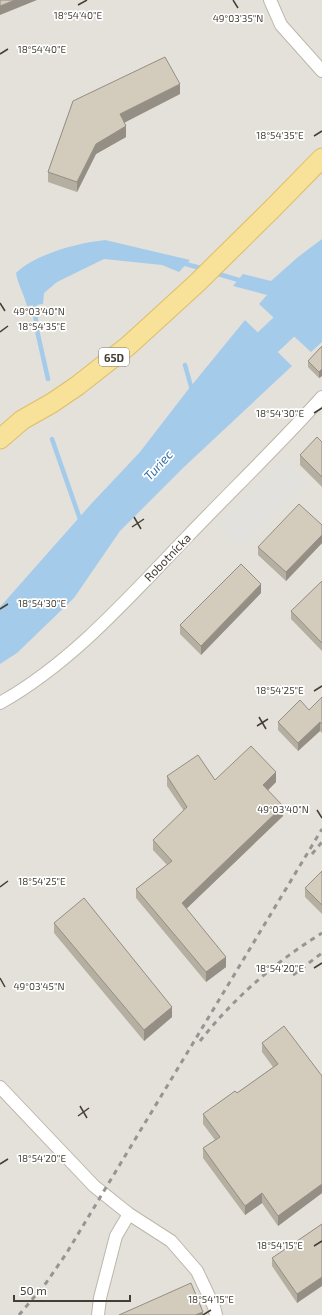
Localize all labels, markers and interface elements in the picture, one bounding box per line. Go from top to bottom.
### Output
text: 18°54'40"E [54,9,103,21]
text: 49°03'35"N [213,12,263,24]
text: 18°54'40"E [18,43,67,55]
text: 18°54'35"E [256,129,304,141]
text: 49°03'40"N [13,305,65,317]
text: 18°54'35"E [18,320,66,332]
road number: 65D [99,348,129,366]
text: 18°54'30"E [256,407,304,419]
water label: Turiec [140,446,176,484]
street label: Robotnícka [141,530,193,584]
text: 18°54'30"E [18,597,66,609]
text: 18°54'25"E [256,684,304,696]
text: 49°03'40"N [257,803,309,815]
text: 18°54'25"E [18,875,66,887]
text: 18°54'20"E [256,962,304,974]
text: 49°03'45"N [13,980,65,992]
text: 18°54'20"E [18,1152,66,1164]
text: 18°54'15"E [257,1239,303,1251]
scale bar [14,1277,130,1303]
text: 50 m [20,1283,47,1297]
text: 18°54'15"E [188,1293,234,1305]

